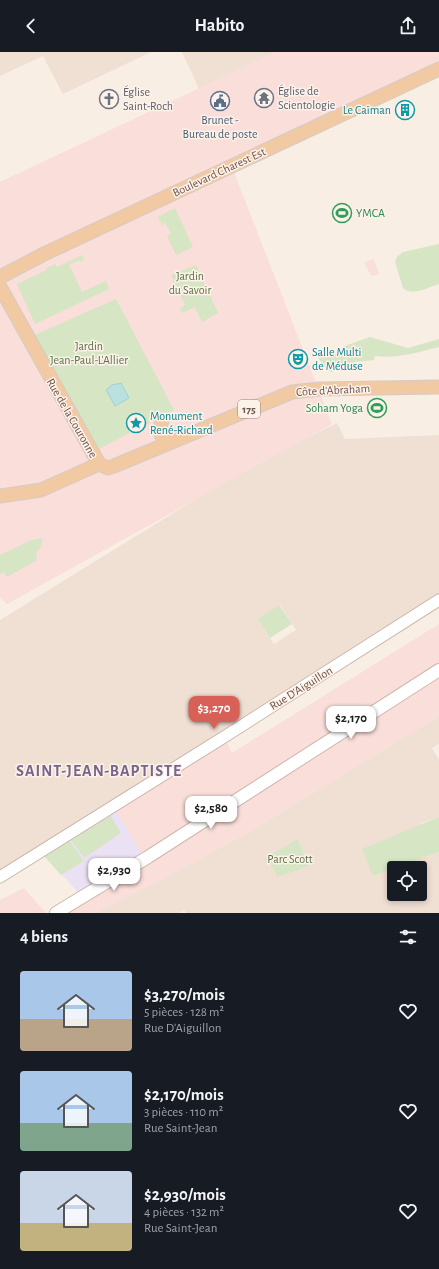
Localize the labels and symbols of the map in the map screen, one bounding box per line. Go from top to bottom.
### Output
place label: Église de Scientologie [278,84,335,111]
place label: Église Saint-Roch [123,85,173,112]
temple icon: Église de Scientologie [253,87,275,109]
church icon: Église Saint-Roch [98,88,120,110]
public building icon: Brunet - Bureau de poste [209,90,231,112]
building icon: Le Caïman [394,99,416,121]
place label: Le Caïman [343,104,391,116]
place label: Brunet - Bureau de poste [183,114,257,140]
street label: Boulevard Charest Est [171,145,267,199]
sports icon: YMCA [331,202,353,224]
place label: YMCA [356,207,385,219]
park label: Jardin du Savoir [169,270,211,296]
park label: Jardin Jean-Paul-L'Allier [50,340,128,366]
place label: Salle Multi de Méduse [312,346,363,372]
theatre icon: Salle Multi de Méduse [287,348,309,370]
street label: Rue de la Couronne [44,376,100,460]
street label: Côte d'Abraham [296,382,370,398]
sports icon: Soham Yoga [366,397,388,419]
road number: 175 [238,400,260,418]
place label: Soham Yoga [306,402,363,414]
place label: Monument René-Richard [150,410,213,436]
place icon: Monument René-Richard [125,412,147,434]
street label: Rue D'Aiguillon [268,664,334,712]
pin: $3,270 [181,696,247,730]
pin: $2,170 [318,706,384,740]
district label: SAINT-JEAN-BAPTISTE [16,763,182,779]
pin: $2,580 [178,796,244,830]
park label: Parc Scott [267,853,313,865]
pin: $2,930 [81,858,147,892]

